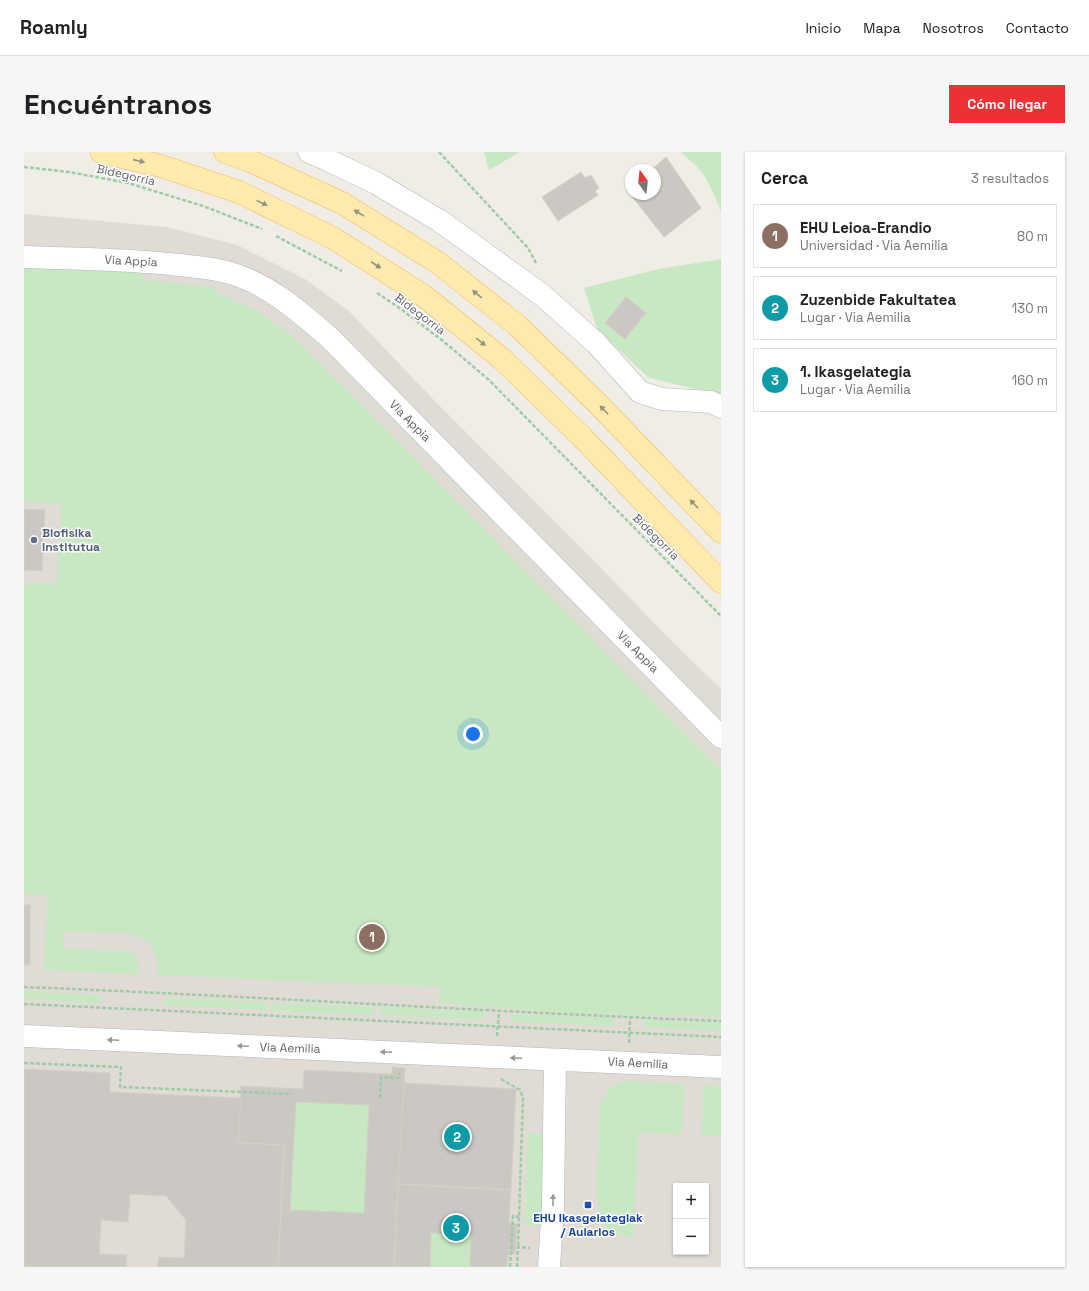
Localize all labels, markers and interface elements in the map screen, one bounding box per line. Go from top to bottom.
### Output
text: Roamly [20,15,88,40]
text: Inicio [805,19,841,37]
text: Mapa [863,19,901,37]
text: Nosotros [923,19,984,37]
text: Contacto [1006,19,1069,37]
button: Cómo llegar [949,85,1065,123]
text: Encuéntranos [24,86,212,122]
one-way arrow [133,158,145,164]
street label: Bidegorria [95,160,157,190]
north arrow [625,164,661,200]
text: Cerca [761,167,808,189]
text: 3 resultados [971,170,1049,187]
one-way arrow [256,200,267,206]
one-way arrow [354,209,364,217]
text: EHU Leioa-Erandio [800,218,932,237]
text: 1 [772,228,778,245]
text: 80 m [1017,228,1048,245]
text: Universidad · Via Aemilia [800,237,948,254]
street label: Via Appia [104,252,158,270]
one-way arrow [371,261,381,269]
street label: Bidegorria [391,290,449,338]
one-way arrow [472,290,483,298]
text: Zuzenbide Fakultatea [800,290,956,309]
text: 2 [771,300,779,317]
text: 130 m [1012,300,1048,317]
text: Lugar · Via Aemilia [800,309,911,326]
one-way arrow [475,337,486,346]
text: 1. Ikasgelategia [800,362,911,381]
text: 3 [771,372,779,389]
text: 160 m [1012,372,1048,389]
text: Lugar · Via Aemilia [800,381,911,398]
street label: Via Appia [386,397,434,445]
one-way arrow [599,405,609,415]
one-way arrow [689,499,699,509]
street label: Bidegorria [629,510,683,564]
place label: Biofisika Institutua [42,525,100,555]
marker: Biofisika Institutua [29,535,39,545]
street label: Via Appia [614,628,662,676]
your location [463,724,483,744]
pin: 1 [359,922,385,952]
one-way arrow [107,1037,119,1044]
street label: Via Aemilia [259,1039,321,1057]
one-way arrow [236,1043,249,1049]
one-way arrow [380,1049,392,1056]
street label: Via Aemilia [607,1053,669,1073]
one-way arrow [510,1054,522,1061]
pin: 2 [444,1122,470,1152]
map controls [673,1183,709,1255]
button: + [673,1183,709,1219]
one-way arrow [549,1194,556,1206]
marker: EHU Ikasgelategiak / Aularios [583,1200,593,1210]
place label: EHU Ikasgelategiak / Aularios [533,1210,643,1240]
pin: 3 [443,1213,469,1243]
button: − [673,1219,709,1255]

